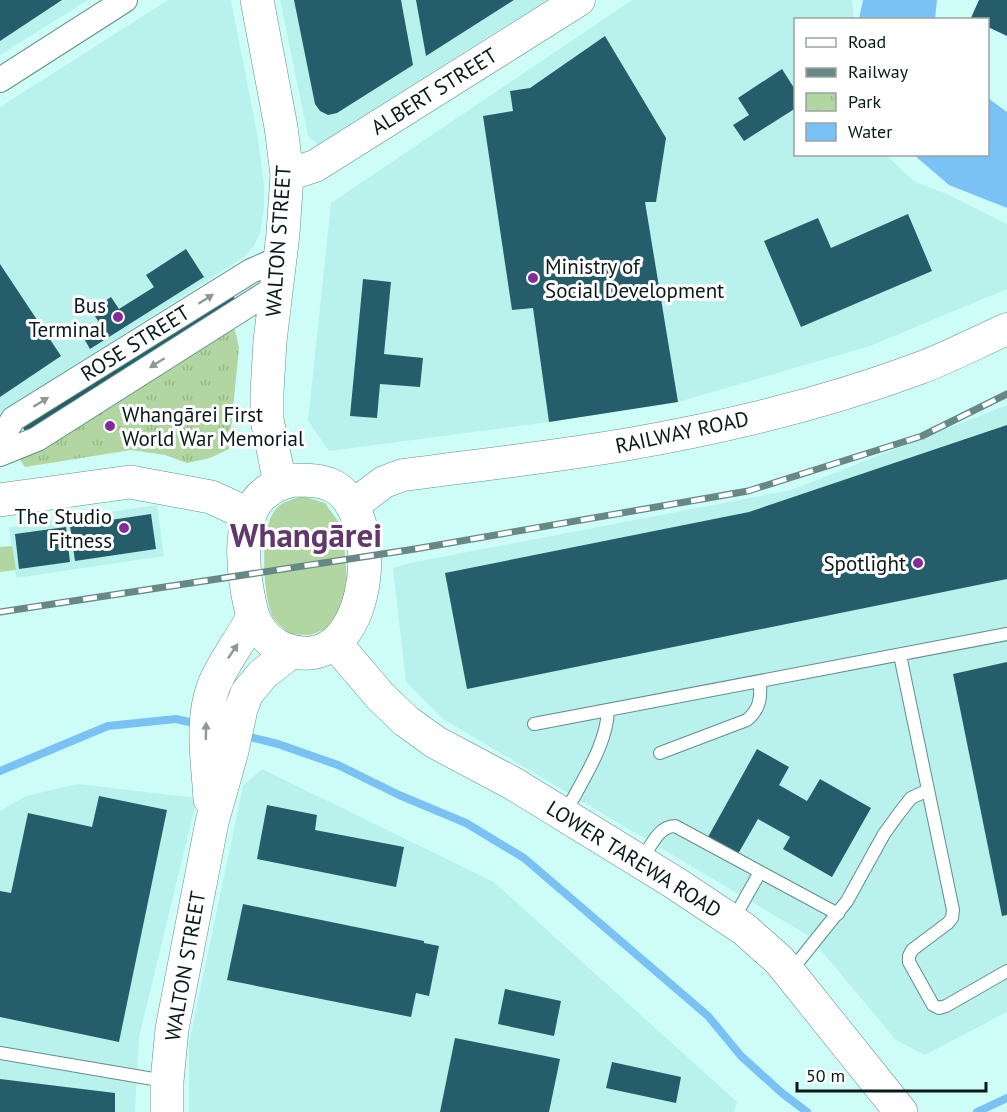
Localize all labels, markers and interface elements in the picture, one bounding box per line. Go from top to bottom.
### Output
legend [794,18,989,156]
text: Road [848,30,886,53]
street label: ALBERT STREET [366,41,502,141]
text: Railway [848,60,909,83]
text: Park [848,90,881,113]
text: Water [848,120,892,143]
street label: WALTON STREET [259,164,297,318]
place label: Ministry of Social Development [545,253,724,304]
marker: Ministry of Social Development [526,271,540,285]
place label: Bus Terminal [29,292,106,343]
one-way arrow [198,293,214,304]
street label: ROSE STREET [76,299,195,387]
marker: Bus Terminal [111,310,125,324]
one-way arrow [149,357,166,368]
one-way arrow [32,396,49,407]
place label: Whangārei First World War Memorial [122,401,304,452]
street label: RAILWAY ROAD [613,405,751,459]
marker: Whangārei First World War Memorial [103,419,117,433]
place label: The Studio Fitness [15,503,112,554]
district label: Whangārei [230,513,382,556]
marker: The Studio Fitness [117,521,131,535]
place label: Spotlight [823,550,906,577]
marker: Spotlight [911,556,925,570]
one-way arrow [227,643,238,659]
one-way arrow [201,722,211,741]
street label: LOWER TAREWA ROAD [542,794,726,924]
street label: WALTON STREET [159,889,212,1043]
scale bar [797,1055,986,1093]
text: 50 m [806,1064,845,1087]

